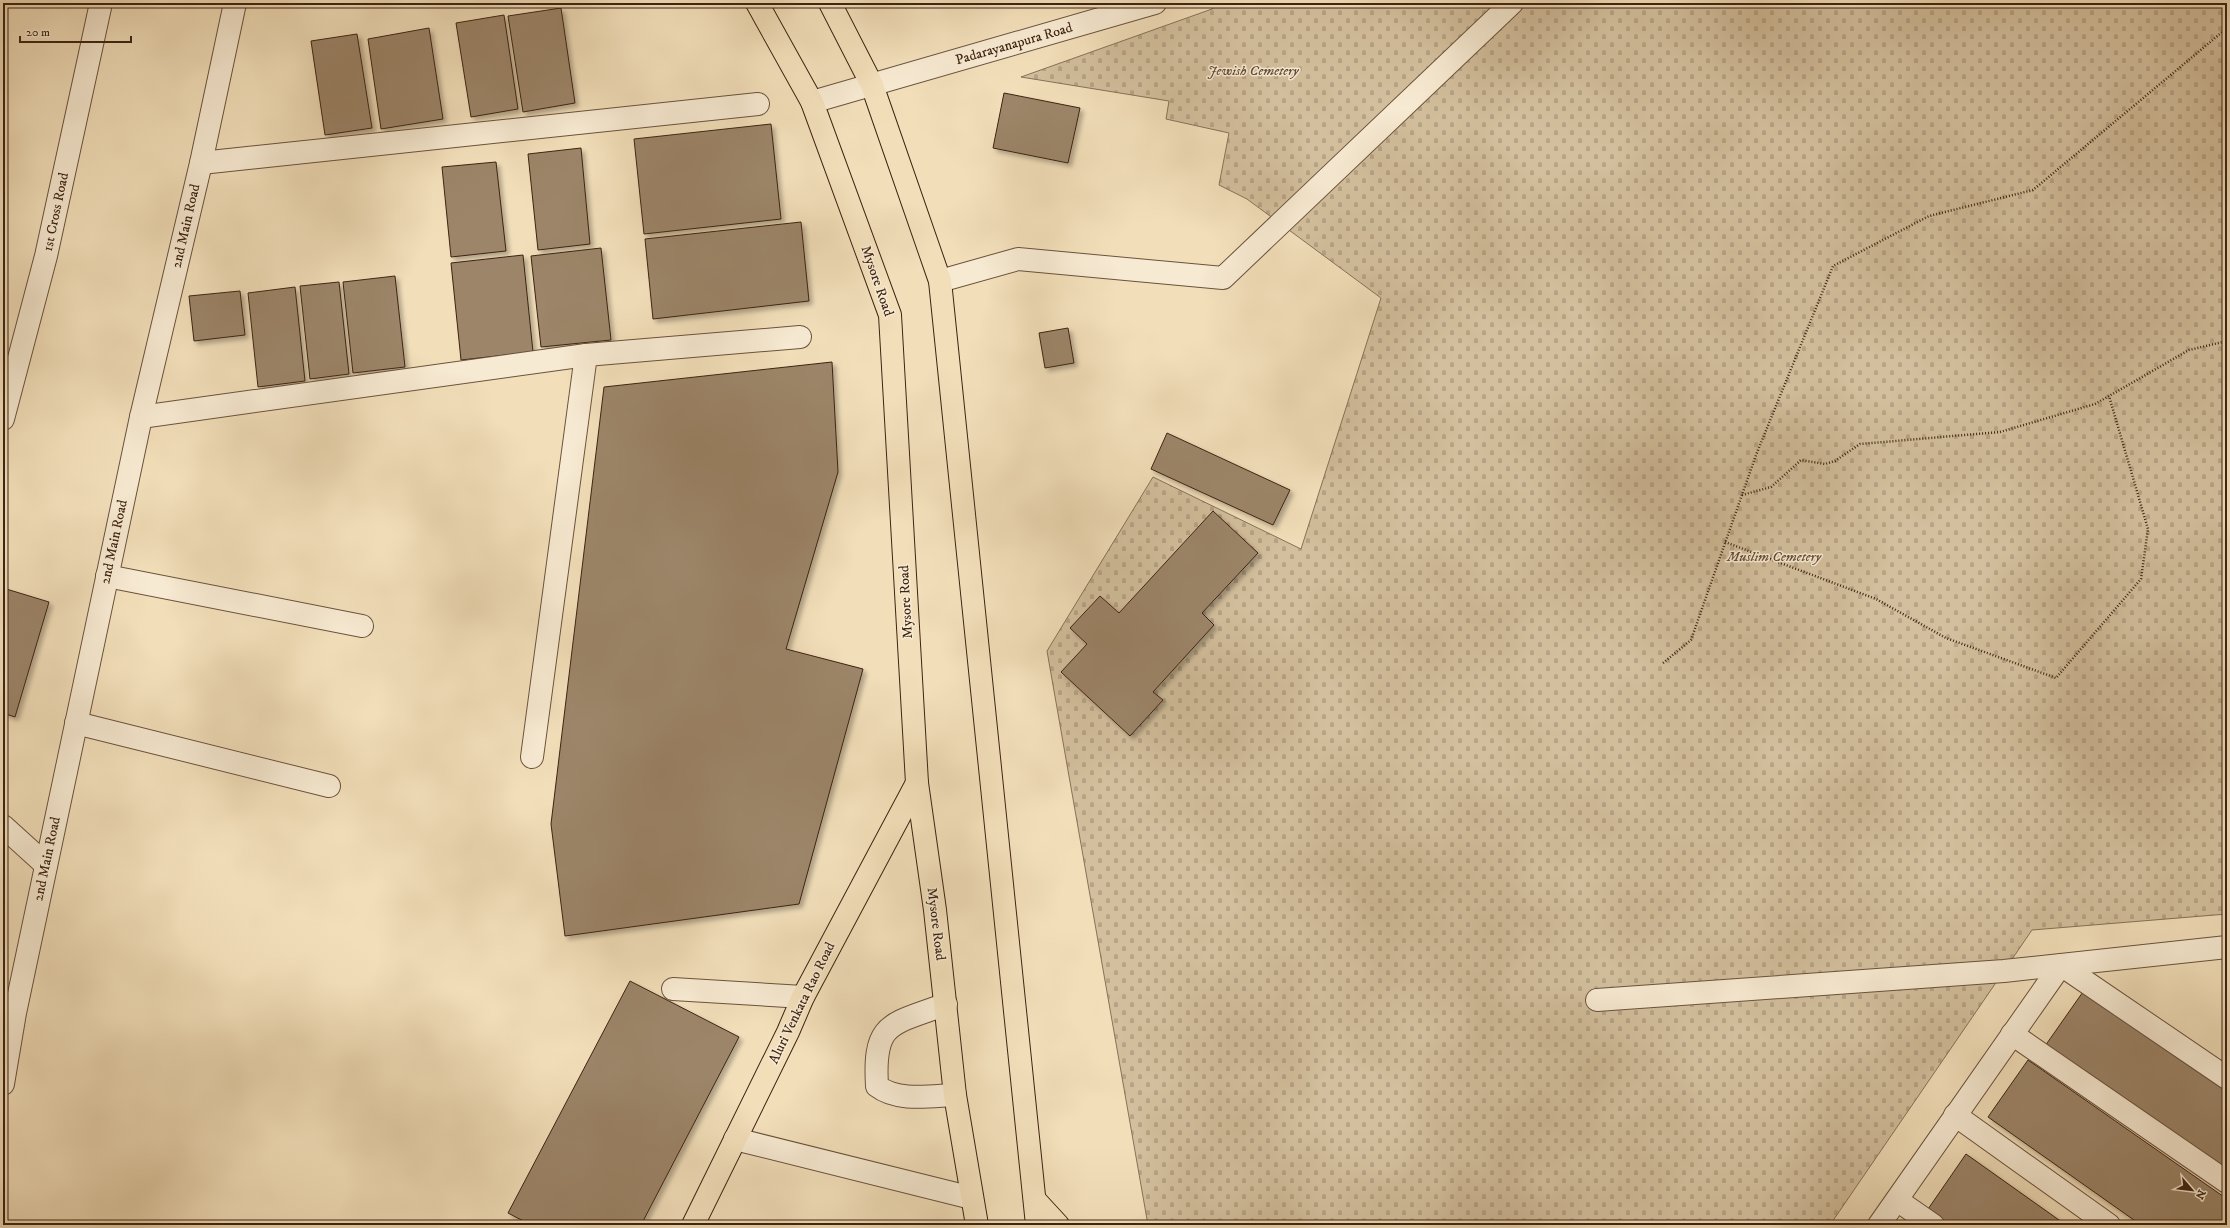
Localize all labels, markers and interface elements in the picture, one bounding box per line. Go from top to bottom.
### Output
scale bar [20,18,131,44]
street label: Padarayanapura Road [953,19,1075,69]
text: 20 m [26,25,50,40]
park label: Jewish Cemetery [1208,62,1300,80]
street label: 1st Cross Road [39,171,73,253]
street label: 2nd Main Road [168,182,204,270]
street label: Mysore Road [857,243,897,319]
street label: 2nd Main Road [96,498,132,586]
park label: Muslim Cemetery [1726,548,1822,566]
street label: Mysore Road [895,565,917,639]
street label: 2nd Main Road [29,815,65,903]
street label: Mysore Road [923,886,949,962]
street label: Aluri Venkata Rao Road [765,939,839,1067]
north arrow [2172,1170,2212,1210]
text: N [2192,1187,2208,1201]

